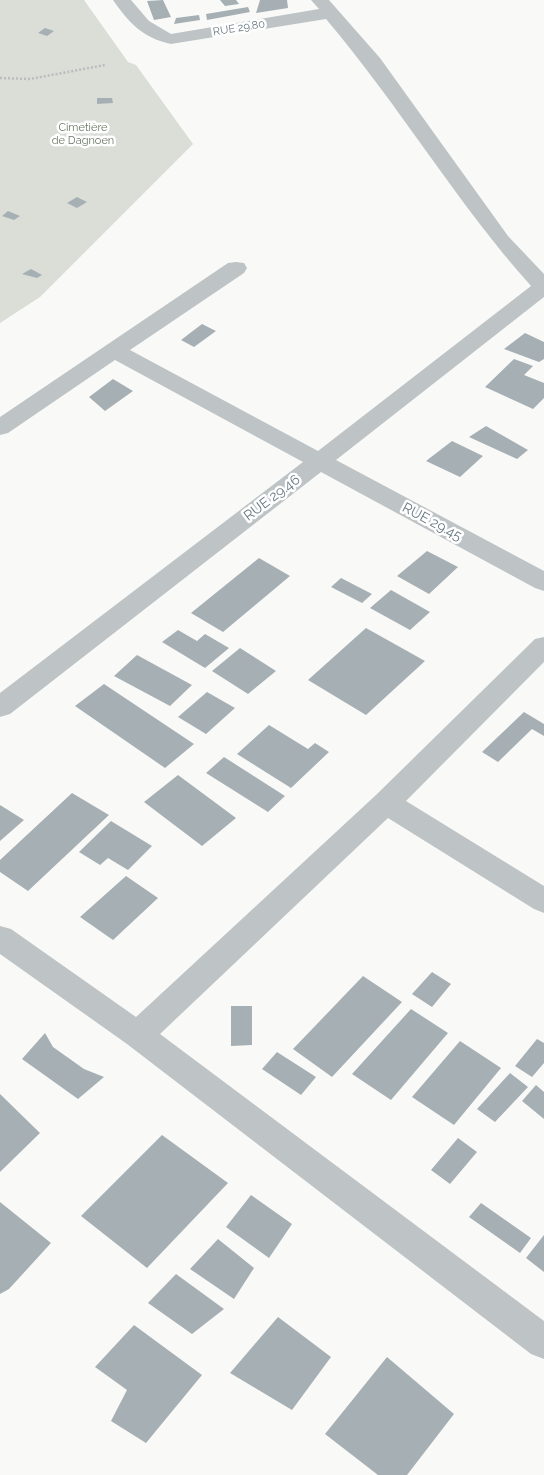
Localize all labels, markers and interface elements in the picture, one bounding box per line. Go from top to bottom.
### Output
street label: RUE 29.80 [212,17,266,39]
park label: Cimetière de Dagnoen [52,121,114,147]
street label: RUE 29.46 [241,471,303,525]
street label: RUE 29.45 [399,499,465,545]

